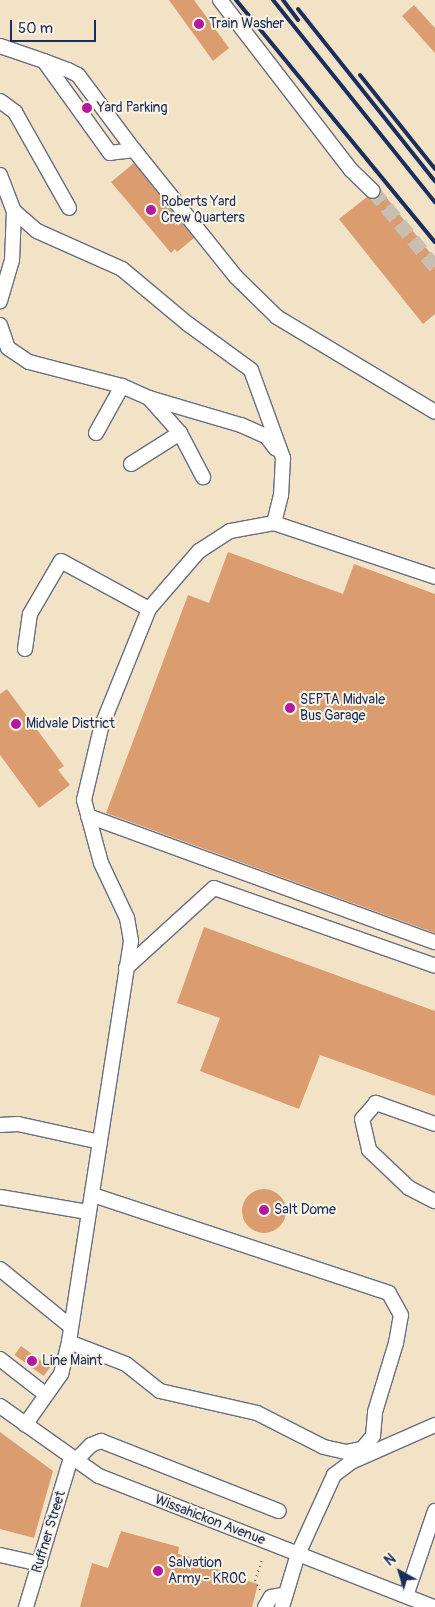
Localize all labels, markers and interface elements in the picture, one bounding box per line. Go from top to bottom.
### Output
scale bar [12,10,99,42]
place label: Train Washer [209,16,284,32]
marker: Train Washer [193,18,205,30]
text: 50 m [18,19,53,38]
place label: Yard Parking [97,100,168,116]
marker: Yard Parking [81,102,93,114]
place label: Roberts Yard Crew Quarters [161,194,245,226]
marker: Roberts Yard Crew Quarters [145,204,157,216]
place label: SEPTA Midvale Bus Garage [300,692,385,724]
marker: SEPTA Midvale Bus Garage [284,702,296,714]
place label: Midvale District [26,716,115,732]
marker: Midvale District [10,718,22,730]
place label: Salt Dome [274,1202,336,1218]
marker: Salt Dome [258,1204,270,1216]
place label: Line Maint [42,1353,102,1369]
marker: Line Maint [26,1355,38,1367]
street label: Ruffner Street [29,1489,69,1575]
street label: Wissahickon Avenue [152,1491,268,1549]
north arrow [375,1547,425,1597]
text: N [381,1550,399,1570]
place label: Salvation Army - KROC [168,1555,247,1588]
marker: Salvation Army - KROC [152,1565,164,1577]

